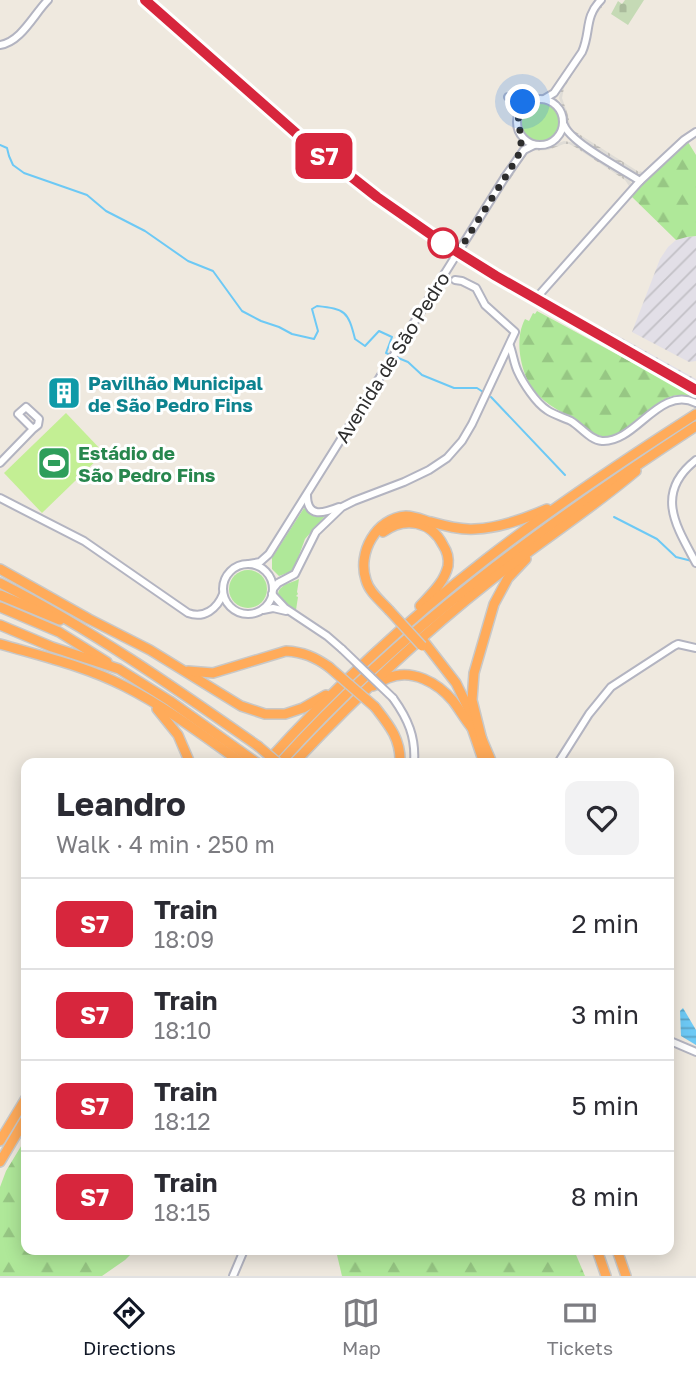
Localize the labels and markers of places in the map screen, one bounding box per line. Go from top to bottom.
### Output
unlabelled marker [428,228,458,258]
place label: Pavilhão Municipal de São Pedro Fins [88,371,263,416]
building icon: Pavilhão Municipal de São Pedro Fins [45,374,83,412]
place label: Estádio de São Pedro Fins [78,441,216,486]
sports icon: Estádio de São Pedro Fins [35,444,73,482]

